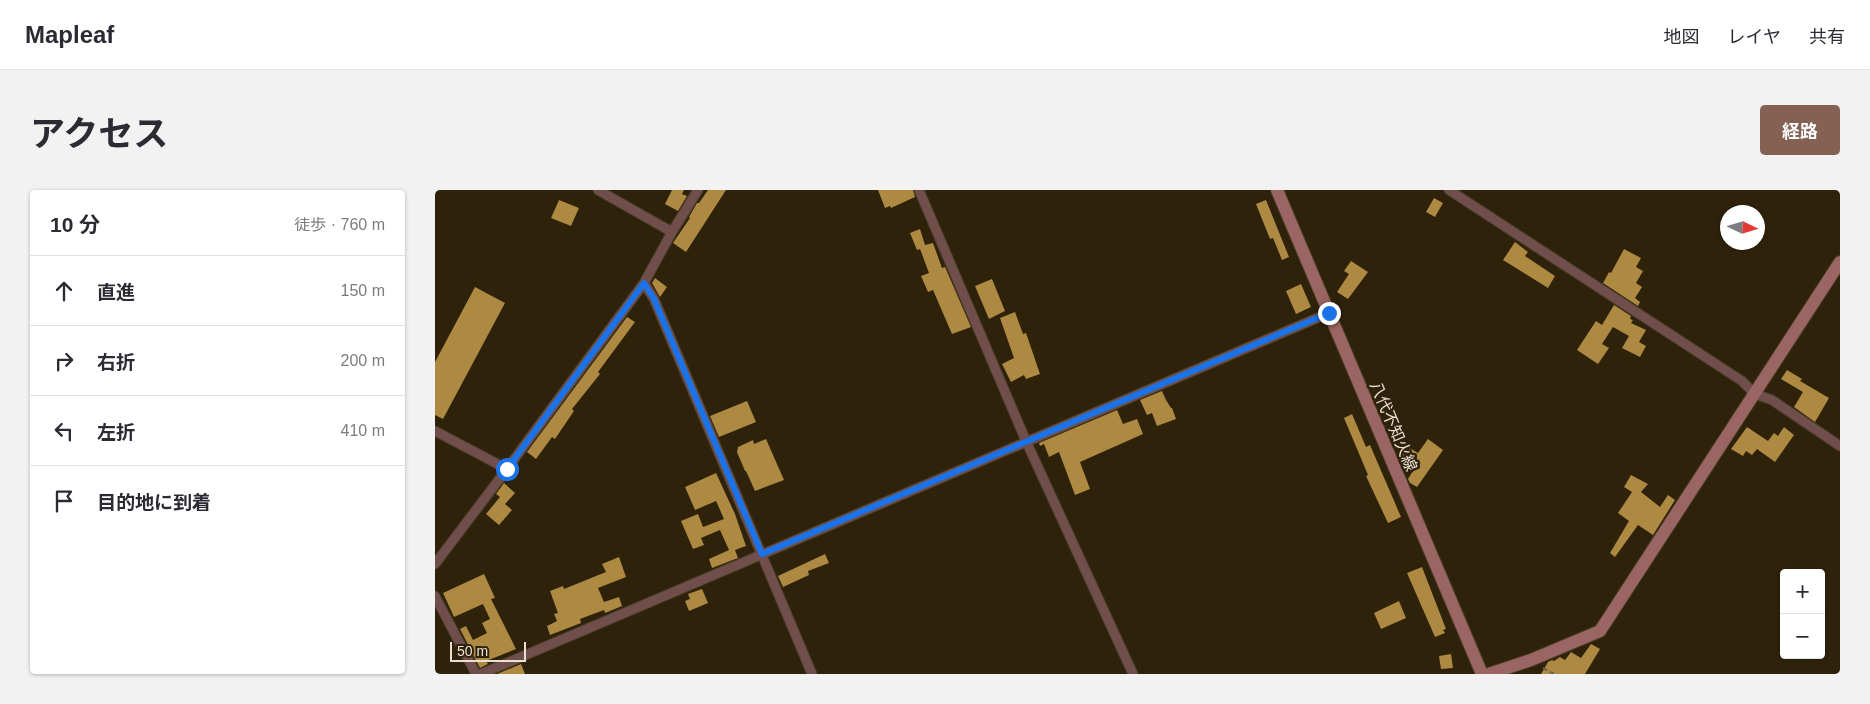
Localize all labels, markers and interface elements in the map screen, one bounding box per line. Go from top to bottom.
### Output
text: Mapleaf [25,21,114,48]
text: 地図 [1664,27,1700,47]
text: レイヤ [1728,27,1781,47]
text: 共有 [1809,27,1845,47]
button: 経路 [1760,105,1840,155]
text: アクセス [30,114,168,153]
north arrow [1720,205,1765,250]
text: 10 分 [50,213,100,236]
text: 徒歩 · 760 m [294,216,385,233]
icon: ahead [50,277,78,305]
text: 直進 [97,282,135,303]
text: 150 m [341,282,385,299]
route end [1318,302,1341,325]
icon: right [50,347,78,375]
text: 右折 [97,352,135,373]
text: 200 m [341,352,385,369]
street label: 八代不知火線 [1367,379,1420,474]
icon: left [50,417,78,445]
text: 左折 [97,422,135,443]
text: 410 m [341,422,385,439]
route start [496,458,519,481]
icon: arrive [50,487,78,515]
text: 目的地に到着 [97,492,211,513]
map controls [1780,569,1825,659]
button: + [1780,569,1825,614]
button: − [1780,614,1825,659]
scale bar [450,639,526,662]
text: 50 m [457,643,488,659]

